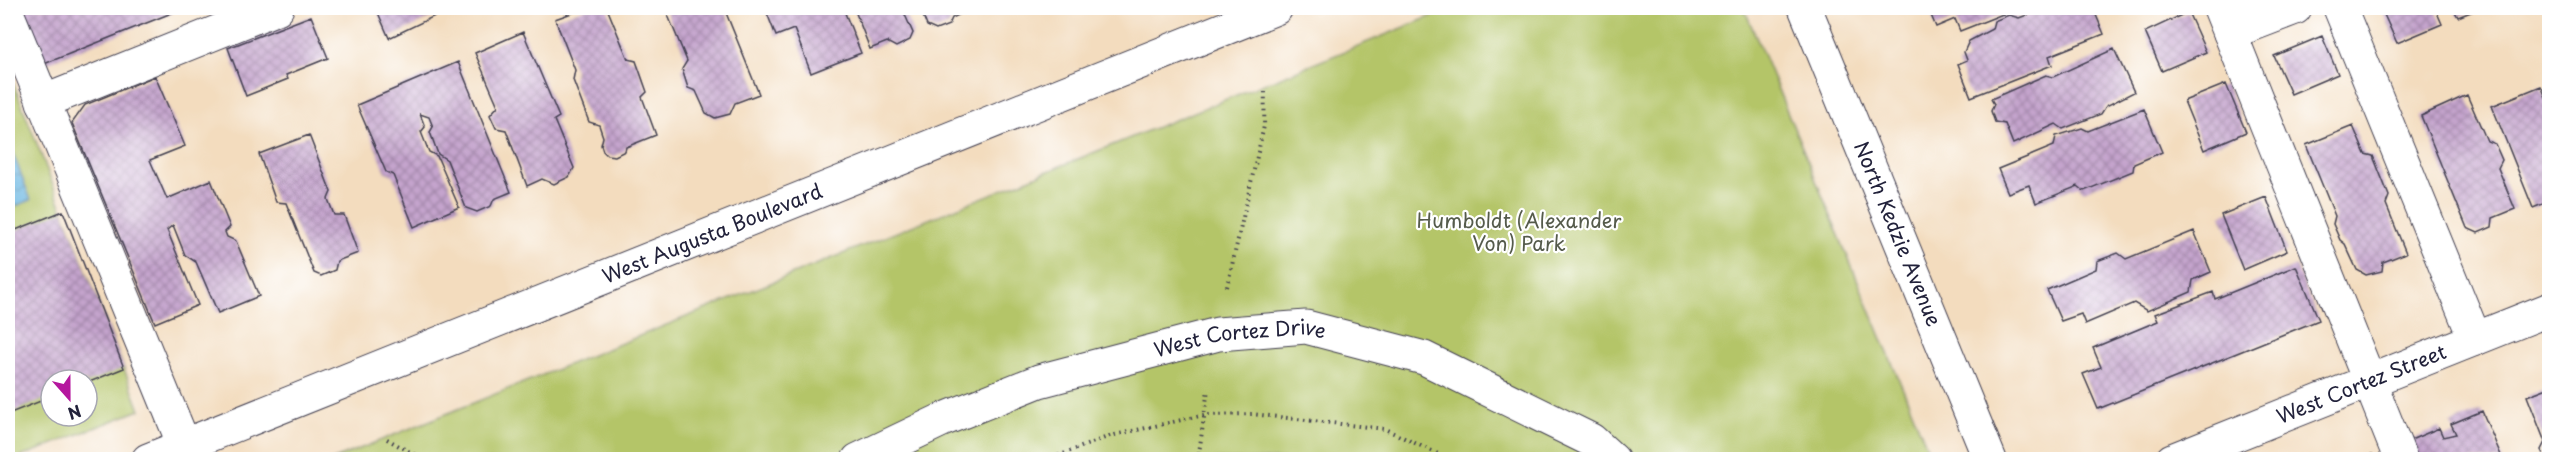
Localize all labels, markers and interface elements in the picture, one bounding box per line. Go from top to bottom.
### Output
street label: North Kedzie Avenue [1847,136,1950,331]
street label: West Augusta Boulevard [598,175,826,290]
park label: Humboldt (Alexander Von) Park [1417,205,1622,258]
street label: West Cortez Drive [1150,311,1330,364]
street label: West Cortez Street [2272,336,2450,431]
north arrow [39,368,99,428]
text: N [65,399,85,426]

